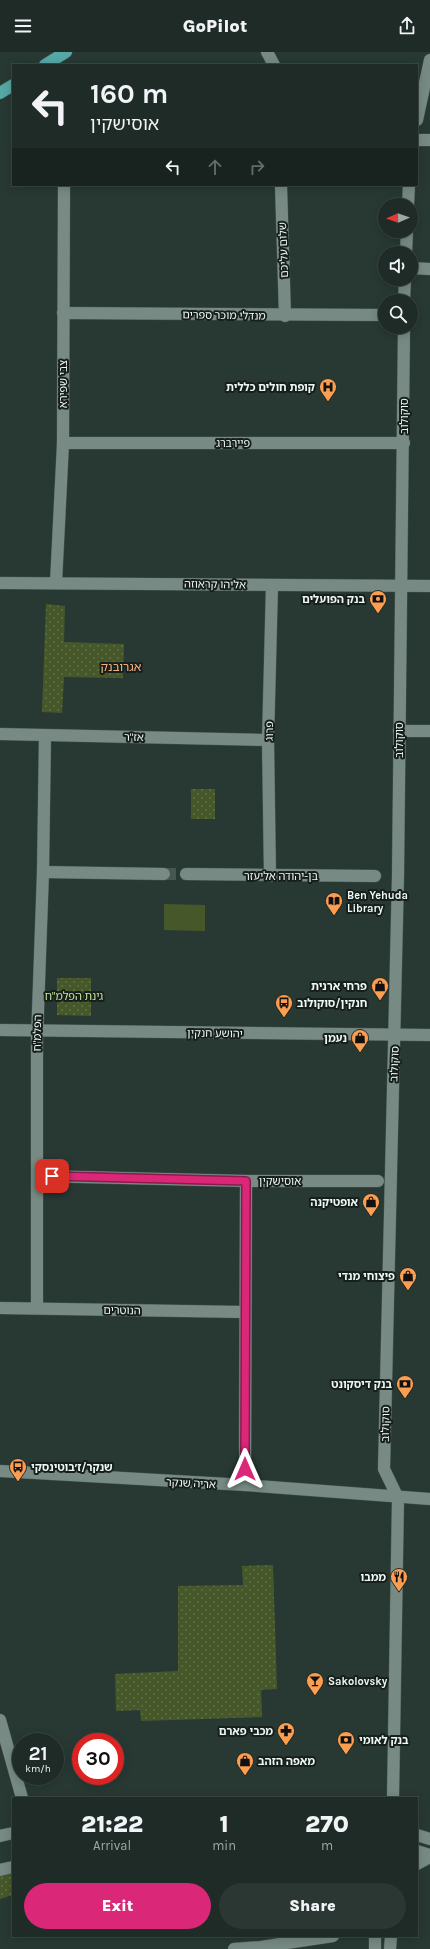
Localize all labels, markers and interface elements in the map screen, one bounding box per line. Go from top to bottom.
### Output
icon: menu [12,15,34,37]
text: GoPilot [183,15,247,37]
icon: share [396,15,418,37]
text: 160 m [90,77,168,110]
icon: left [24,80,76,132]
text: אוסישקין [90,113,159,135]
icon: left [162,156,184,178]
icon: ahead [204,156,226,178]
icon: right [246,156,268,178]
north arrow [378,198,418,238]
map controls [378,198,418,334]
street label: שלום עליכם [276,222,291,278]
button: sound [378,246,418,286]
button: search [378,294,418,334]
street label: מנדלי מוכר ספרים [182,308,266,323]
street label: צבי שפירא [57,360,70,408]
hospital icon: קופת חולים כללית [318,377,338,402]
place label: קופת חולים כללית [226,381,315,394]
street label: סוקולוב [398,398,411,434]
street label: פיירברג [216,437,250,450]
street label: אליהו קראוזה [184,577,246,592]
bank icon: בנק הפועלים [368,589,388,614]
place label: בנק הפועלים [302,593,365,606]
district label: אגרובנק [101,660,142,674]
street label: פרוג [263,721,276,741]
street label: סוקולוב [393,722,406,758]
street label: אז"ר [124,731,144,744]
street label: בן-יהודה אליעזר [244,870,318,883]
place label: Ben Yehuda Library [347,889,408,915]
library icon: Ben Yehuda Library [324,891,344,916]
shop icon: פרחי ארנית [370,976,390,1001]
place label: פרחי ארנית [311,980,367,993]
park label: גינת הפלמ"ח [45,990,103,1003]
bus stop icon: חנקין/סוקולוב [274,993,294,1018]
place label: חנקין/סוקולוב [297,997,367,1010]
street label: הפלמ"ח [31,1014,44,1052]
street label: יהושע חנקין [187,1027,243,1040]
shop icon: נעמן [350,1028,370,1053]
place label: נעמן [324,1032,347,1045]
street label: סוקולוב [387,1046,402,1082]
pin [35,1159,69,1193]
icon: arrive [41,1165,63,1187]
street label: אוסישקין [259,1175,301,1188]
shop icon: אופטיקנה [361,1192,381,1217]
place label: אופטיקנה [310,1196,359,1209]
shop icon: פיצוחי מנדי [398,1266,418,1291]
place label: פיצוחי מנדי [338,1270,395,1283]
street label: הנוטרים [103,1304,141,1317]
bank icon: בנק דיסקונט [395,1374,415,1399]
place label: בנק דיסקונט [331,1378,392,1391]
street label: סוקולוב [379,1406,392,1442]
position arrow [224,1448,266,1490]
bus stop icon: שנקר/ז׳בוטינסקי [8,1457,28,1482]
place label: שנקר/ז׳בוטינסקי [31,1461,113,1474]
street label: אריה שנקר [166,1476,216,1491]
restaurant icon: ממבו [389,1567,409,1592]
place label: ממבו [361,1571,386,1584]
bar icon: Sakolovsky [305,1671,325,1696]
place label: Sakolovsky [328,1675,388,1688]
pharmacy icon: מכבי פארם [276,1721,296,1746]
place label: מכבי פארם [219,1725,273,1738]
bank icon: בנק לאומי [336,1730,356,1755]
speed limit sign: 30 [72,1733,124,1785]
place label: בנק לאומי [359,1734,409,1747]
text: 21 [28,1742,48,1765]
shop icon: מאפה הזהב [235,1751,255,1776]
place label: מאפה הזהב [258,1755,315,1768]
text: km/h [25,1763,51,1775]
text: 21:22 [81,1810,143,1838]
text: 1 [219,1810,229,1838]
text: 270 [305,1810,349,1838]
text: Arrival [93,1838,131,1853]
text: min [212,1838,236,1853]
text: m [321,1838,333,1853]
button: Exit [24,1883,211,1929]
button: Share [219,1883,406,1929]

